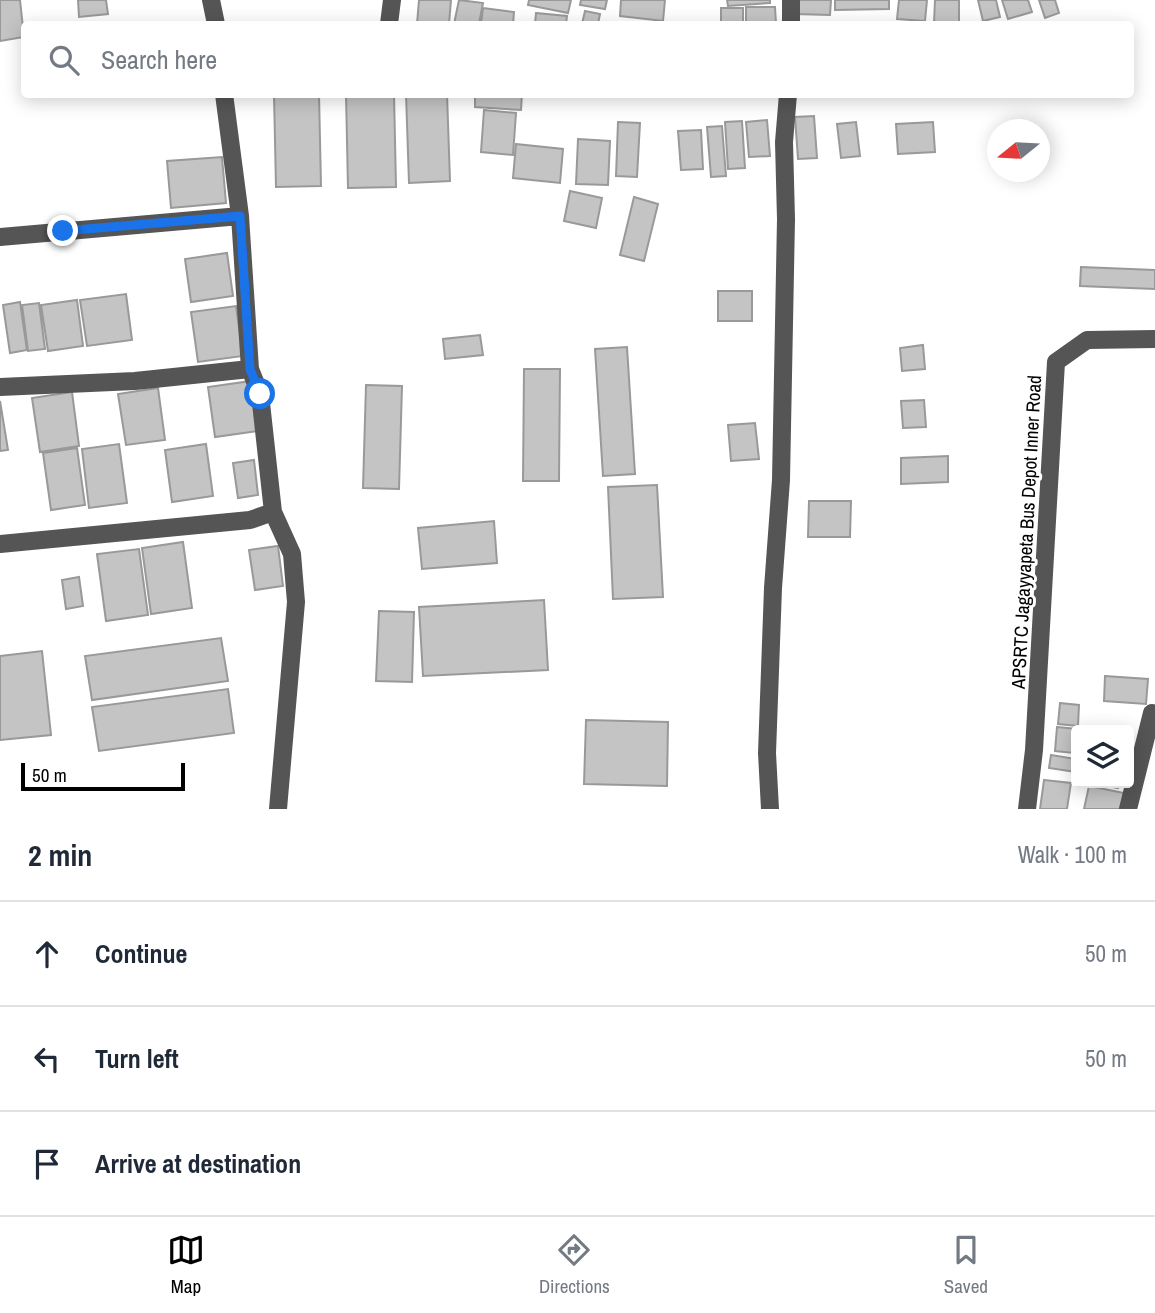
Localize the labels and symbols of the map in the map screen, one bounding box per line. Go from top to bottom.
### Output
north arrow [987,119,1050,182]
route end [47,215,78,246]
street label: APSRTC Jagayyapeta Bus Depot Inner Road [1005,374,1047,691]
route start [244,378,275,409]
scale bar [21,760,186,792]

